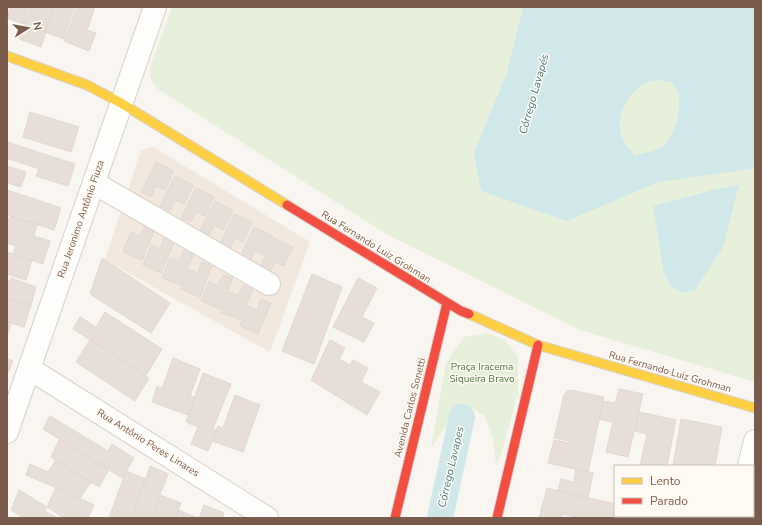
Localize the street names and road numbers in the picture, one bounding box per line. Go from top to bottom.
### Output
street label: Rua Jeronimo Antônio Fiuza [54,158,108,280]
street label: Rua Fernando Luiz Grohman [318,207,434,287]
street label: Rua Fernando Luiz Grohman [607,348,733,396]
street label: Avenida Carlos Sonetti [391,357,429,459]
street label: Rua Antônio Peres Linares [94,406,202,480]

